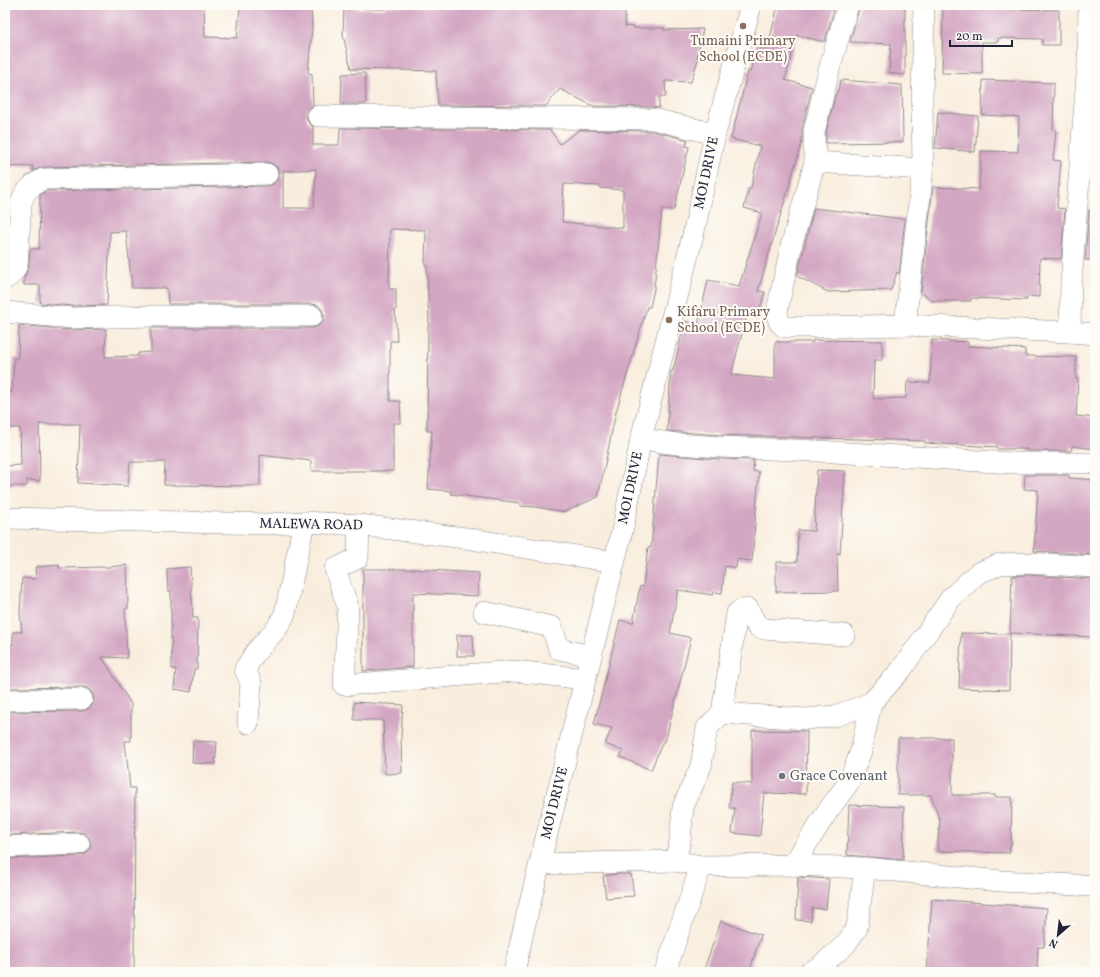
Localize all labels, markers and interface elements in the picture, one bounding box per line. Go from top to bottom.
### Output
marker: Tumaini Primary School (ECDE) [738,21,748,31]
scale bar [950,22,1012,48]
text: 20 m [956,29,983,45]
place label: Tumaini Primary School (ECDE) [690,32,796,67]
street label: MOI DRIVE [690,135,724,211]
place label: Kifaru Primary School (ECDE) [677,303,770,338]
marker: Kifaru Primary School (ECDE) [664,315,674,325]
street label: MOI DRIVE [614,450,648,526]
street label: MALEWA ROAD [259,515,363,535]
street label: MOI DRIVE [537,765,573,841]
place label: Grace Covenant [790,767,888,786]
marker: Grace Covenant [777,771,787,781]
north arrow [1038,915,1078,955]
text: N [1047,934,1061,951]

